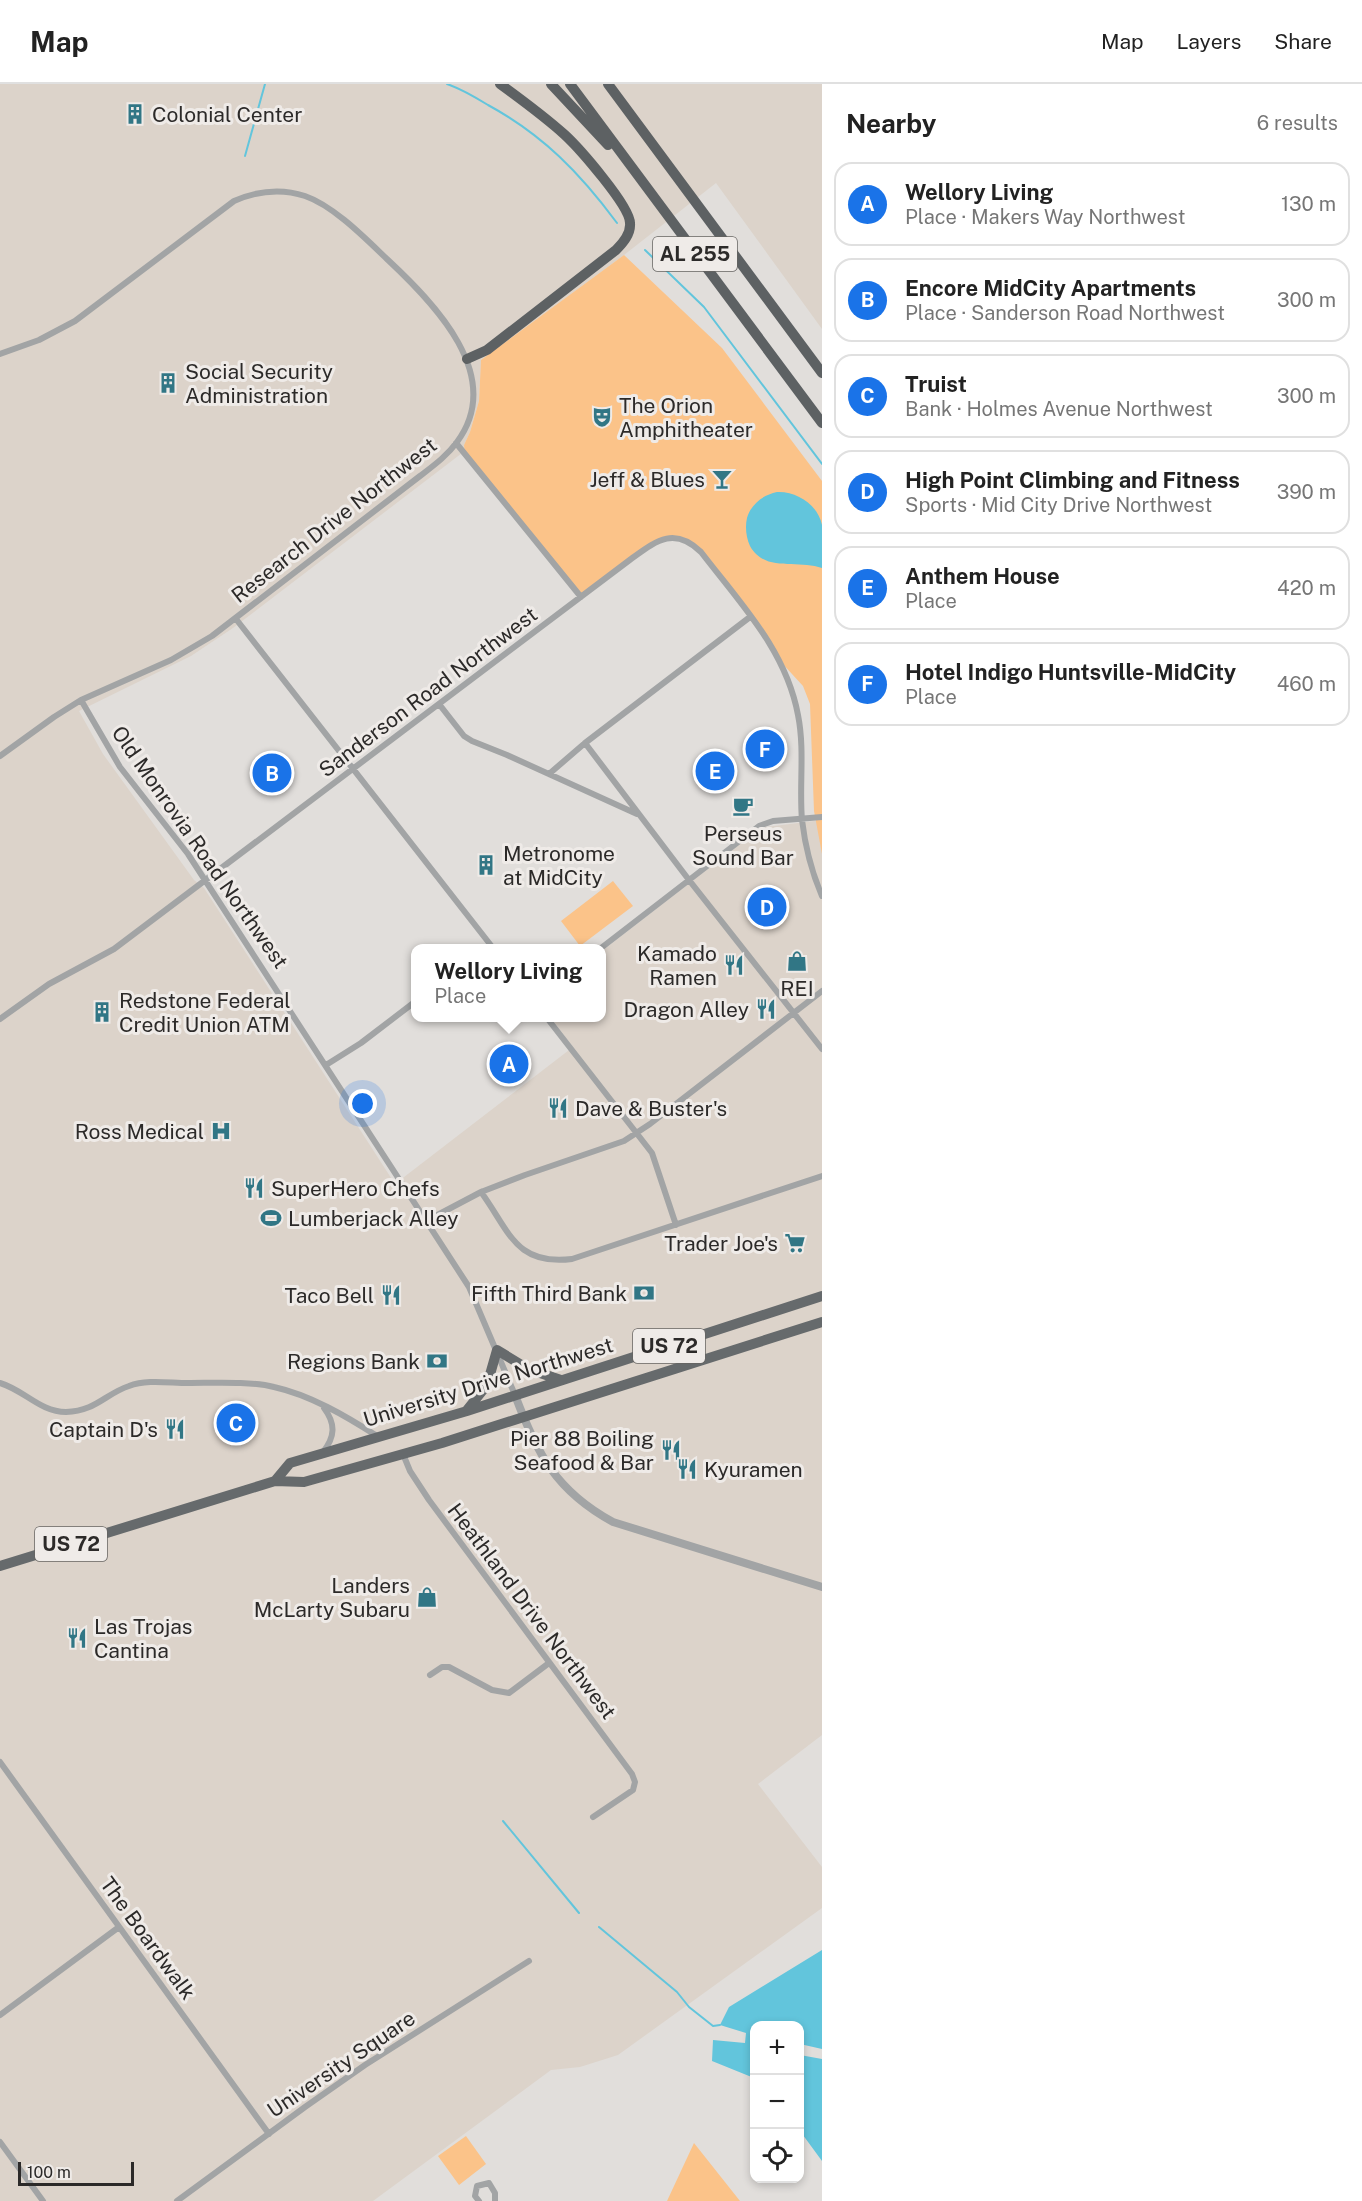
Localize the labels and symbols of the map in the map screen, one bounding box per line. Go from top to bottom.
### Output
building icon: Colonial Center [123,102,147,126]
place label: Colonial Center [152,102,302,127]
road number: AL 255 [653,237,737,271]
place label: Social Security Administration [185,359,333,408]
building icon: Social Security Administration [156,371,180,395]
place label: The Orion Amphitheater [619,393,753,442]
theatre icon: The Orion Amphitheater [590,405,614,429]
street label: Research Drive Northwest [226,432,442,608]
place label: Jeff & Blues [589,467,705,492]
bar icon: Jeff & Blues [710,467,734,491]
street label: Sanderson Road Northwest [314,602,542,782]
street label: Old Monrovia Road Northwest [107,721,293,973]
pin: F [746,726,784,772]
pin: E [696,748,734,794]
pin: B [252,750,292,796]
cafe icon: Perseus Sound Bar [731,794,755,818]
place label: Perseus Sound Bar [692,821,794,870]
place label: Metronome at MidCity [503,841,615,890]
building icon: Metronome at MidCity [474,853,498,877]
pin: D [748,884,786,930]
place label: Kamado Ramen [637,941,717,990]
shop icon: REI [785,949,809,973]
restaurant icon: Kamado Ramen [722,953,746,977]
place label: REI [780,976,814,1001]
place label: Redstone Federal Credit Union ATM [119,988,291,1037]
place label: Dragon Alley [623,997,749,1022]
restaurant icon: Dragon Alley [754,997,778,1021]
building icon: Redstone Federal Credit Union ATM [90,1000,114,1024]
pin: A [490,1042,528,1086]
your location [348,1089,377,1118]
restaurant icon: Dave & Buster's [546,1096,570,1120]
place label: Dave & Buster's [575,1096,727,1121]
place label: Ross Medical [75,1119,204,1144]
hospital icon: Ross Medical [209,1119,233,1143]
restaurant icon: SuperHero Chefs [242,1176,266,1200]
place label: SuperHero Chefs [271,1176,440,1201]
sports icon: Lumberjack Alley [259,1206,283,1230]
place label: Lumberjack Alley [288,1206,458,1231]
place label: Trader Joe's [664,1231,778,1256]
supermarket icon: Trader Joe's [783,1231,807,1255]
place label: Fifth Third Bank [471,1281,627,1306]
bank icon: Fifth Third Bank [632,1281,656,1305]
place label: Taco Bell [285,1283,374,1308]
restaurant icon: Taco Bell [379,1283,403,1307]
road number: US 72 [633,1329,705,1363]
street label: University Drive Northwest [360,1332,616,1432]
place label: Regions Bank [287,1349,420,1374]
bank icon: Regions Bank [425,1349,449,1373]
pin: C [216,1400,256,1446]
place label: Captain D's [49,1417,158,1442]
restaurant icon: Captain D's [163,1417,187,1441]
place label: Pier 88 Boiling Seafood & Bar [510,1426,654,1475]
restaurant icon: Pier 88 Boiling Seafood & Bar [659,1438,683,1462]
restaurant icon: Kyuramen [675,1457,699,1481]
place label: Kyuramen [704,1457,803,1482]
street label: Heathland Drive Northwest [443,1498,621,1724]
road number: US 72 [35,1527,107,1561]
place label: Landers McLarty Subaru [254,1573,410,1622]
shop icon: Landers McLarty Subaru [415,1585,439,1609]
place label: Las Trojas Cantina [94,1614,192,1663]
restaurant icon: Las Trojas Cantina [65,1626,89,1650]
street label: The Boardwalk [95,1872,201,2004]
street label: University Square [262,2005,420,2123]
scale bar [18,2159,134,2186]

